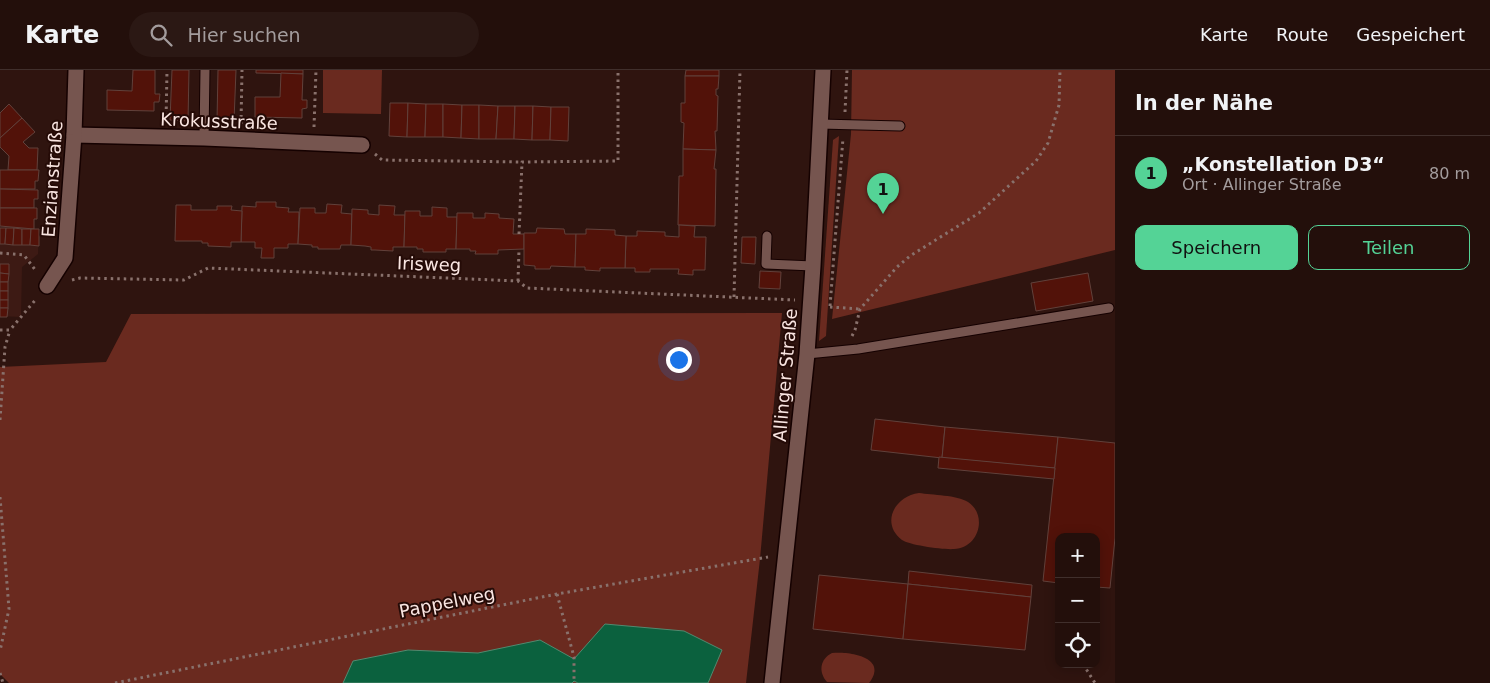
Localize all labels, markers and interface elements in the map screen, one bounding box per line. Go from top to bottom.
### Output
search box [129,12,479,57]
text: Karte [25,21,99,49]
icon: search [147,21,175,49]
text: Hier suchen [187,24,301,46]
text: Karte [1200,24,1248,45]
text: Route [1276,24,1328,45]
text: Gespeichert [1356,24,1465,45]
text: In der Nähe [1135,91,1273,115]
street label: Krokusstraße [160,108,278,134]
street label: Enzianstraße [37,120,67,238]
text: „Konstellation D3“ [1182,153,1385,175]
text: 1 [1145,164,1157,183]
text: 80 m [1429,164,1470,183]
pin: 1 [867,173,899,214]
text: Ort · Allinger Straße [1182,175,1342,194]
button: Speichern [1135,225,1298,270]
button: Teilen [1308,225,1470,270]
street label: Irisweg [396,252,462,276]
street label: Allinger Straße [769,307,801,443]
your location [666,347,692,373]
map controls [1055,533,1100,668]
button: + [1055,533,1100,578]
button: − [1055,578,1100,623]
street label: Pappelweg [397,582,497,622]
button: locate [1055,623,1100,668]

